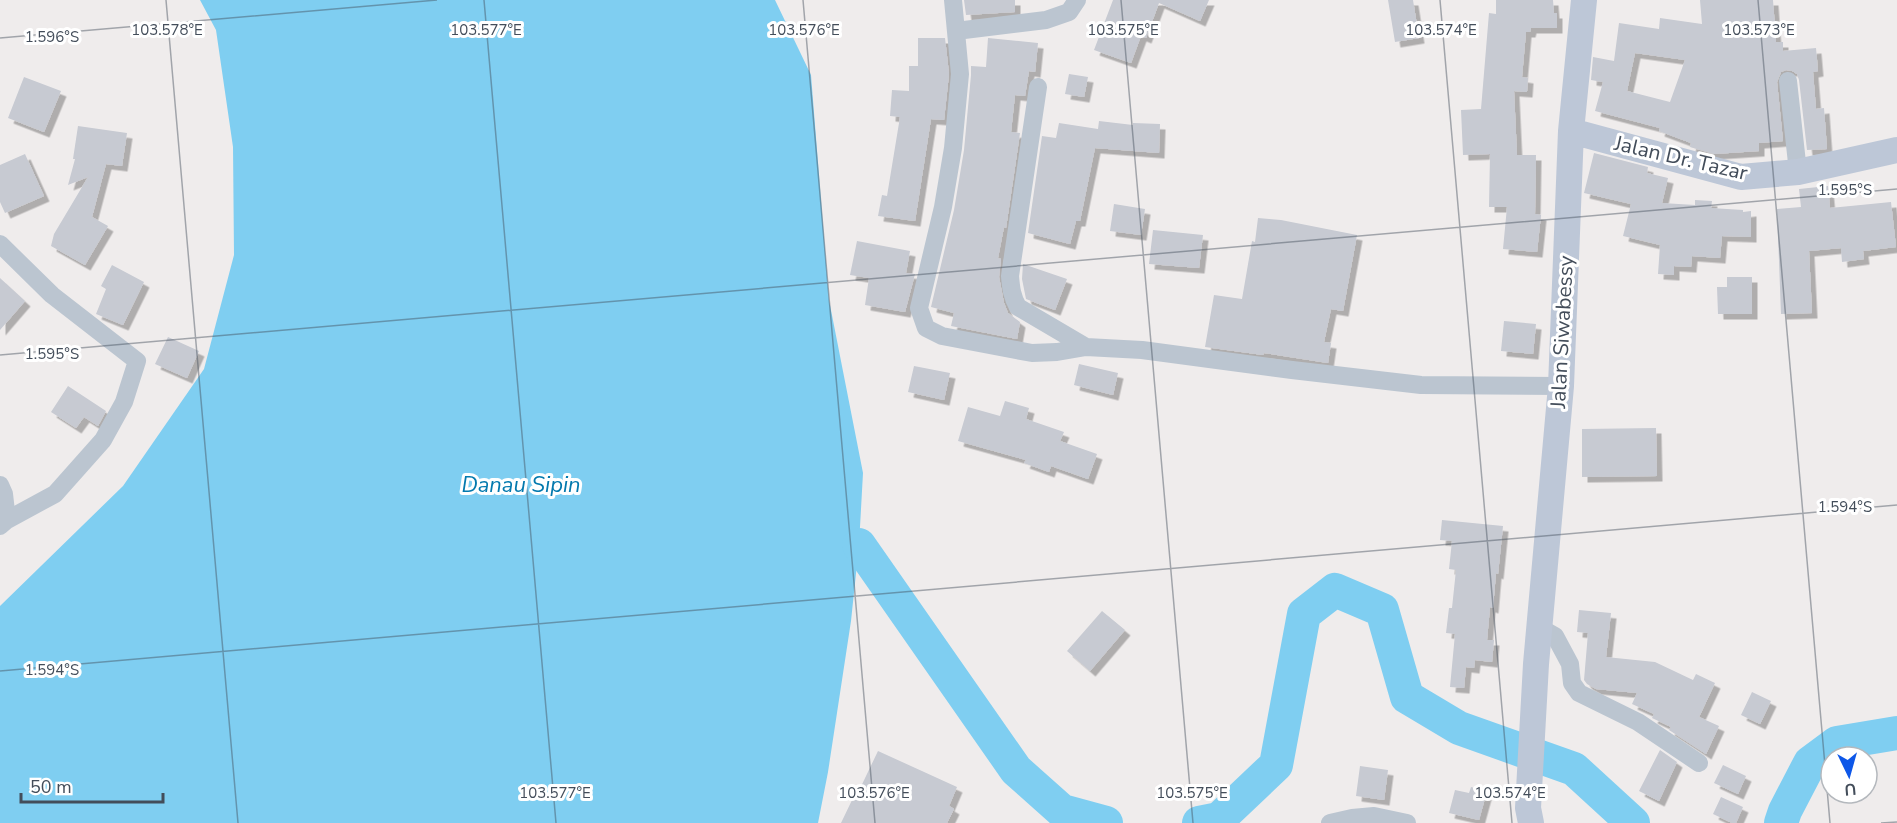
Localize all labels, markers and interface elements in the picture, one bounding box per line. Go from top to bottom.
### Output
text: 103.578°E [131,20,203,40]
text: 103.577°E [450,20,522,40]
text: 103.576°E [768,20,840,40]
text: 103.575°E [1087,20,1159,40]
text: 103.574°E [1405,20,1477,40]
text: 103.573°E [1723,20,1795,40]
text: 1.596°S [25,27,79,47]
street label: Jalan Dr. Tazar [1611,129,1751,187]
text: 1.595°S [1818,180,1872,200]
street label: Jalan Siwabessy [1544,255,1580,410]
text: 1.595°S [25,344,79,364]
water label: Danau Sipin [461,470,581,500]
text: 1.594°S [1818,497,1872,517]
text: 1.594°S [25,660,79,680]
north arrow [1819,745,1879,805]
scale bar [21,766,164,804]
text: 50 m [30,775,72,799]
text: U [1843,777,1857,800]
text: 103.577°E [519,783,591,803]
text: 103.576°E [838,783,910,803]
text: 103.575°E [1156,783,1228,803]
text: 103.574°E [1474,783,1546,803]

